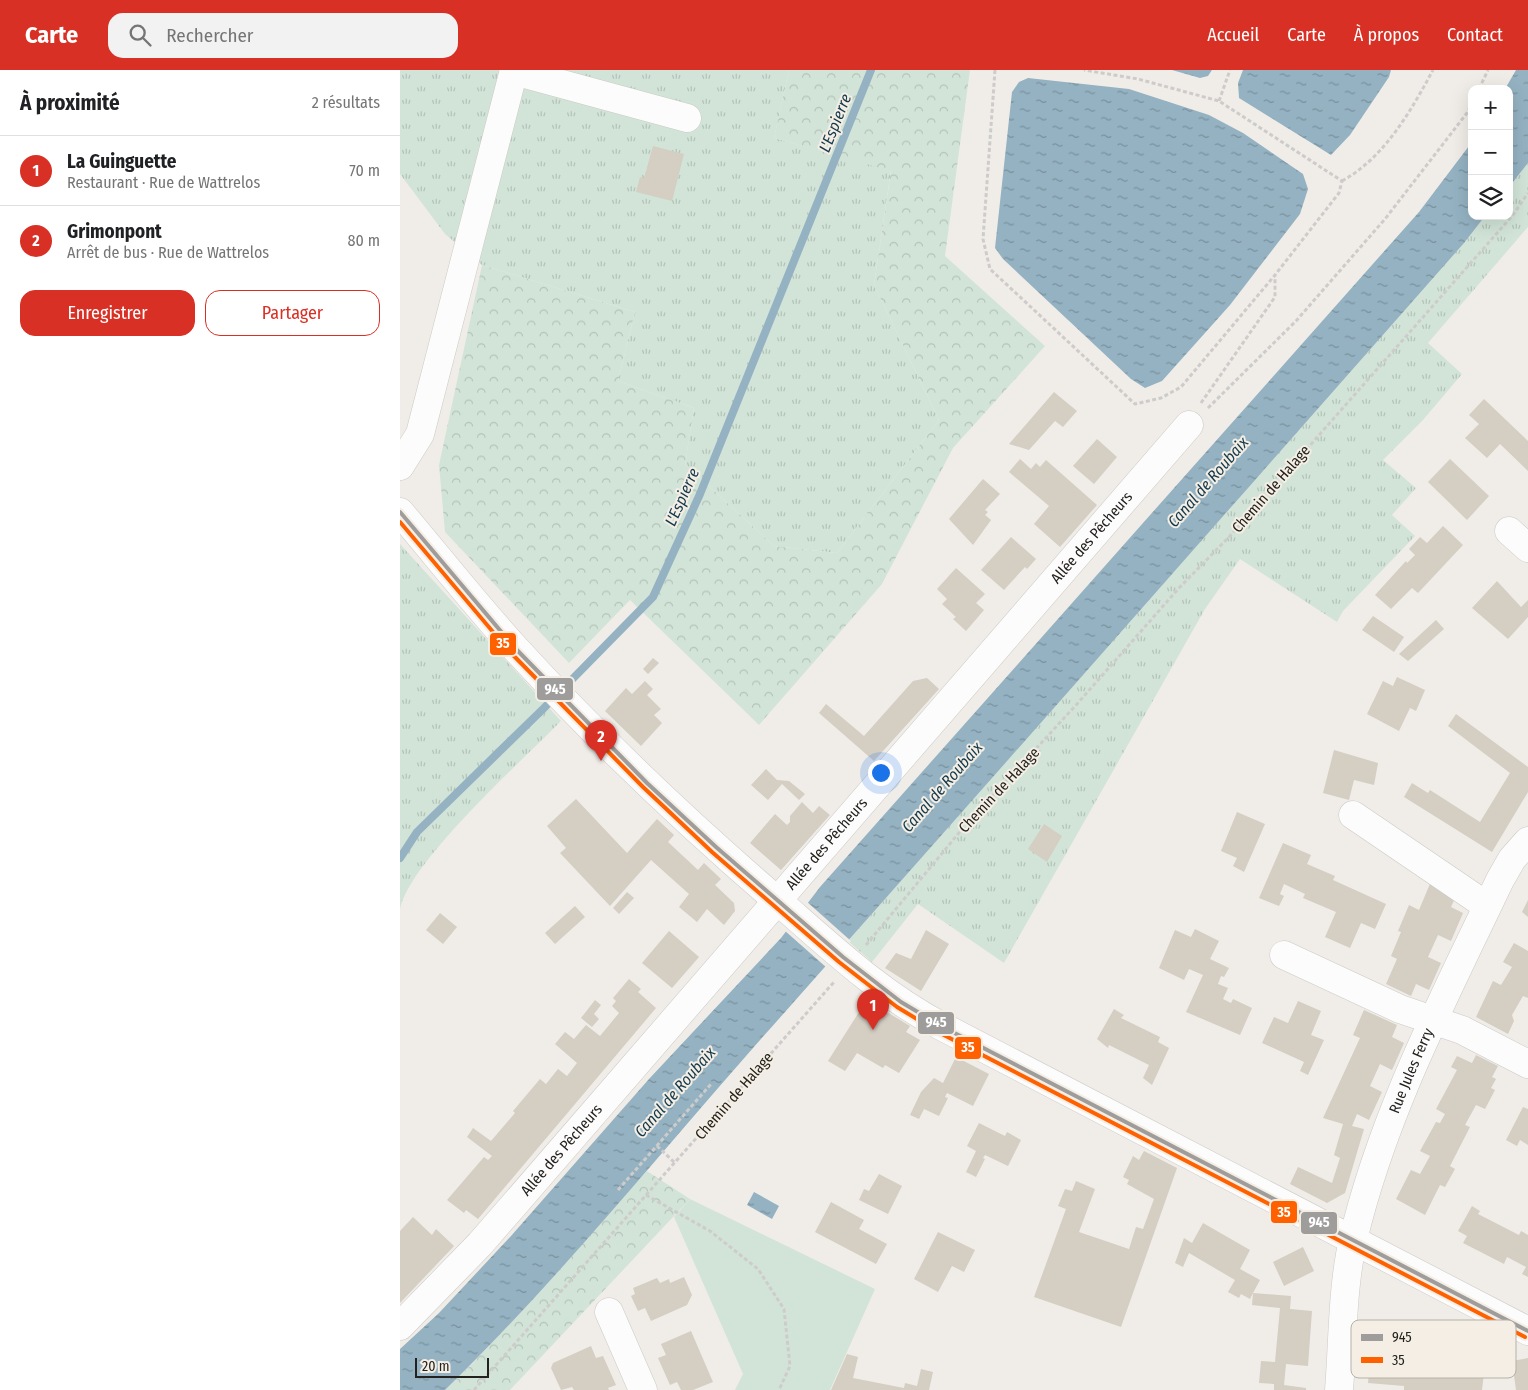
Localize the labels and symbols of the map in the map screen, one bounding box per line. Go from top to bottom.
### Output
water label: L'Espierre [815,91,855,155]
water label: Canal de Roubaix [1164,432,1253,531]
street label: Chemin de Halage [1228,442,1314,536]
water label: L'Espierre [661,465,703,529]
street label: Allée des Pêcheurs [1047,488,1136,587]
line badge: 35 [489,632,517,656]
text: 35 [495,635,510,652]
line badge: 945 [536,677,574,701]
text: 945 [544,681,566,698]
pin: 2 [585,720,617,761]
water label: Canal de Roubaix [898,737,987,836]
street label: Chemin de Halage [955,744,1043,836]
your location [868,760,894,786]
street label: Allée des Pêcheurs [782,794,871,893]
pin: 1 [857,989,889,1030]
line badge: 945 [917,1011,955,1035]
text: 945 [925,1014,947,1031]
street label: Rue Jules Ferry [1385,1025,1437,1116]
line badge: 35 [954,1036,982,1060]
text: 35 [960,1039,975,1056]
water label: Canal de Roubaix [631,1042,720,1141]
street label: Chemin de Halage [691,1049,777,1143]
street label: Allée des Pêcheurs [517,1100,606,1199]
line badge: 35 [1270,1200,1298,1224]
text: 35 [1276,1204,1291,1221]
line badge: 945 [1300,1211,1338,1235]
text: 945 [1308,1214,1330,1231]
legend [1351,1320,1516,1378]
text: 945 [1392,1329,1412,1346]
text: 35 [1392,1352,1405,1369]
scale bar [415,1355,489,1378]

